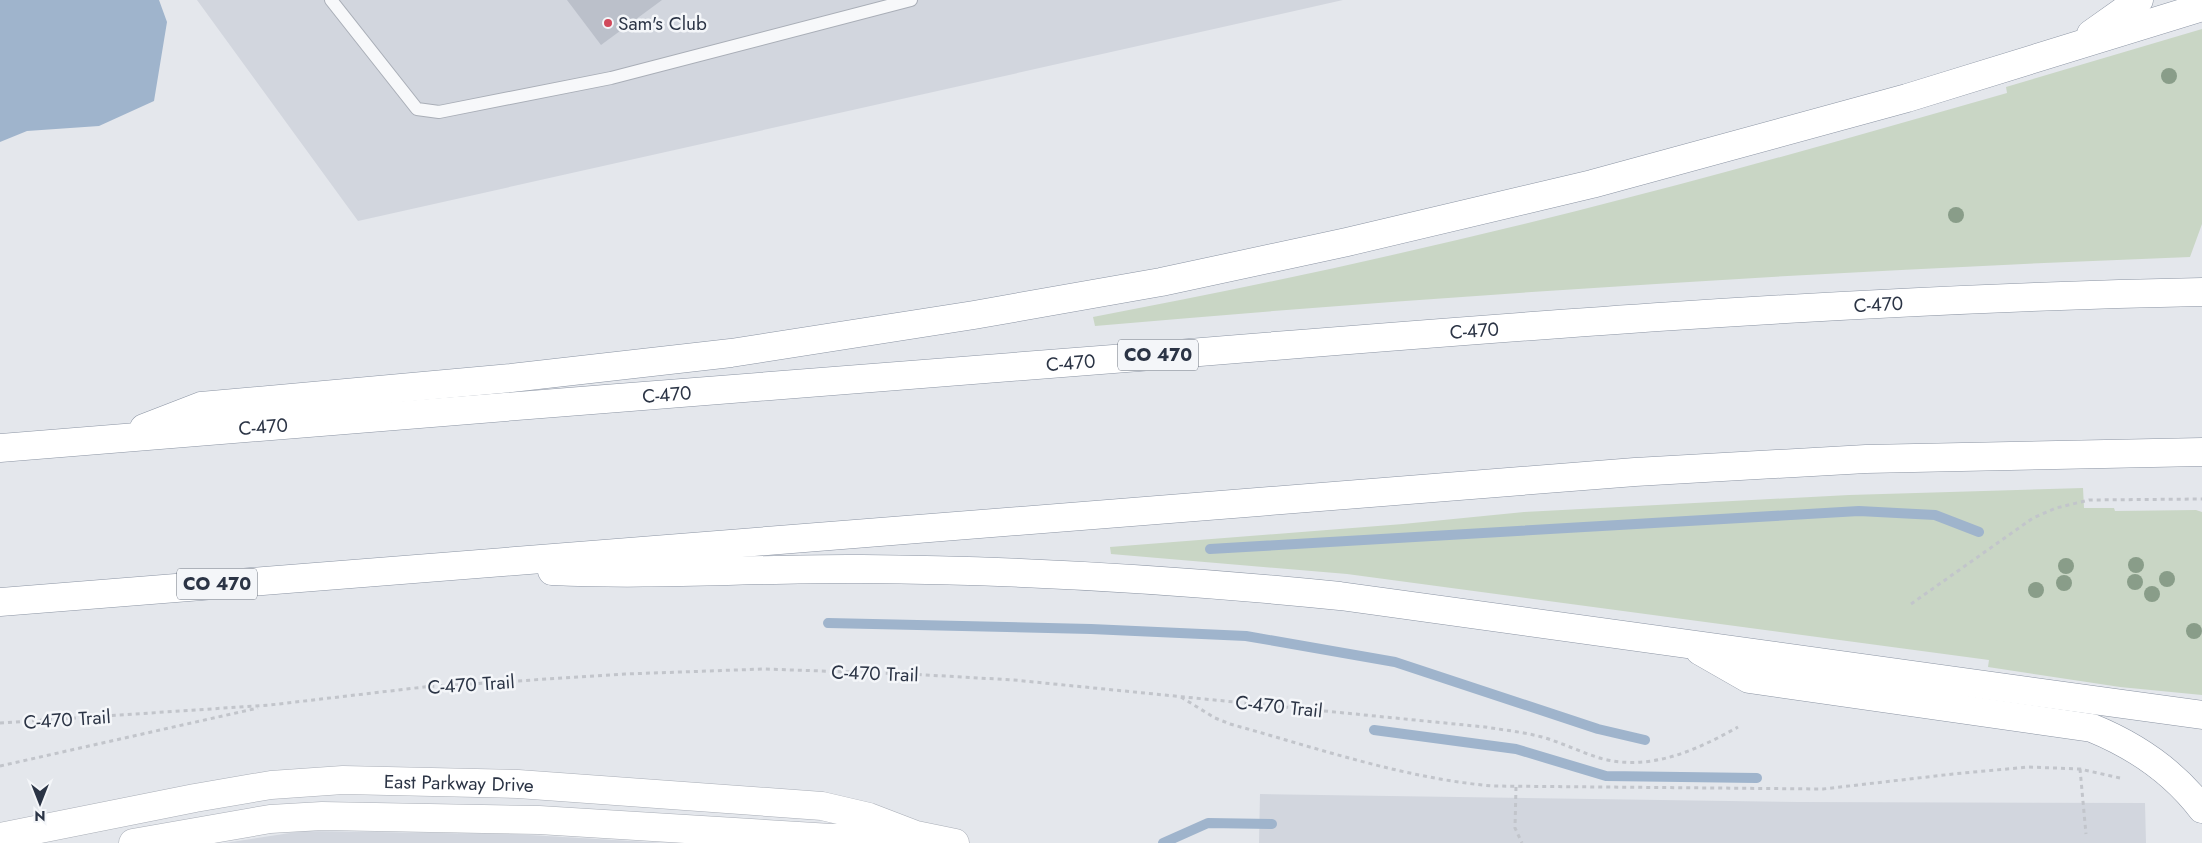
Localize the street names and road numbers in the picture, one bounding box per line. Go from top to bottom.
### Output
street label: C-470 [1853,290,1904,319]
street label: C-470 [1449,315,1500,346]
road number: CO 470 [1118,340,1198,370]
street label: C-470 [1045,347,1096,378]
street label: C-470 [641,379,693,410]
street label: C-470 [237,411,289,442]
road number: CO 470 [177,568,257,600]
street label: C-470 Trail [831,658,919,689]
street label: C-470 Trail [426,668,516,701]
street label: C-470 Trail [1234,689,1324,724]
street label: C-470 Trail [22,703,112,736]
street label: East Parkway Drive [384,768,535,799]

